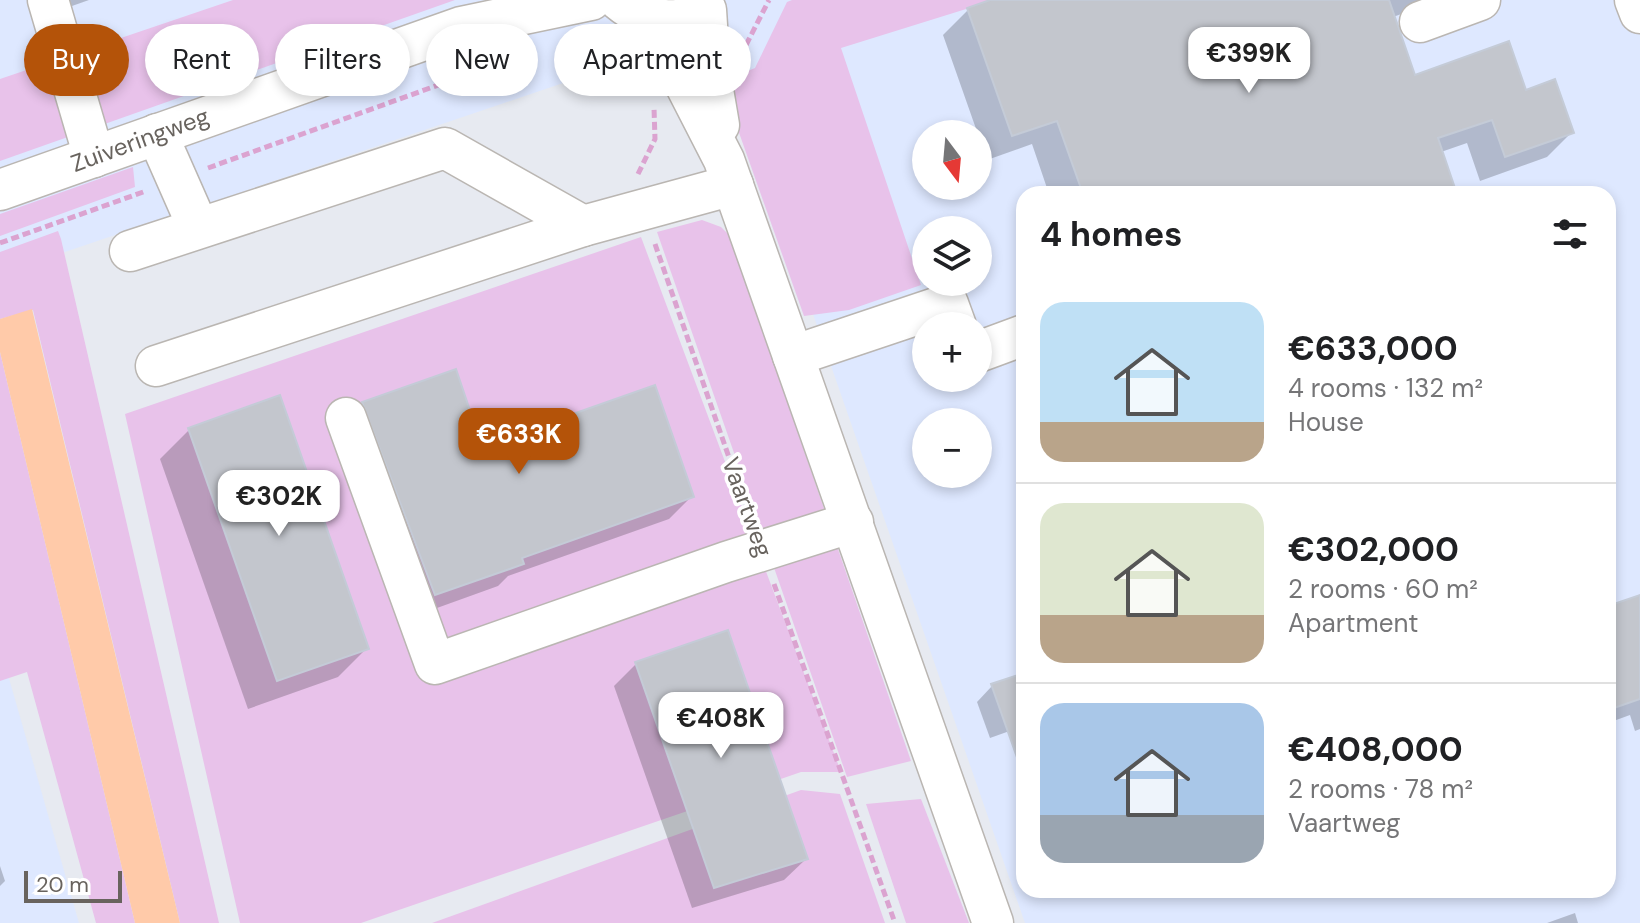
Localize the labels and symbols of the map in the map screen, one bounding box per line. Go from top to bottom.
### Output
pin: €399K [1193,27,1305,95]
street label: Zuiveringweg [66,100,213,179]
north arrow [912,120,992,200]
pin: €633K [463,408,575,476]
street label: Vaartweg [715,453,780,561]
pin: €302K [223,470,335,538]
pin: €408K [665,692,777,760]
scale bar [24,867,122,903]

